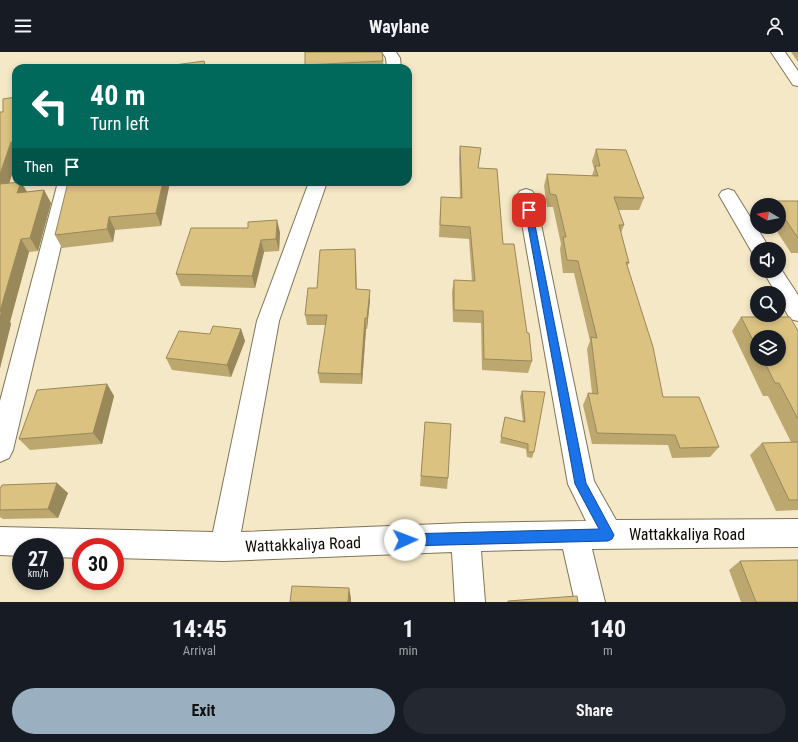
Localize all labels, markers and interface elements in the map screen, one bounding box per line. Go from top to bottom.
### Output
icon: menu [12,15,34,37]
icon: person [764,15,786,37]
text: Waylane [369,16,429,37]
text: 40 m [90,79,146,112]
icon: left [24,80,76,132]
text: Turn left [90,113,149,134]
icon: arrive [61,156,83,178]
text: Then [24,158,53,176]
pin [512,193,546,227]
north arrow [750,198,786,234]
map controls [750,198,786,366]
icon: arrive [518,199,540,221]
button: sound [750,242,786,278]
button: search [750,286,786,322]
button: layers [750,330,786,366]
position arrow [384,519,426,561]
street label: Wattakkaliya Road [629,525,745,544]
street label: Wattakkaliya Road [245,533,361,556]
speed limit sign: 30 [72,538,124,590]
text: 27 [28,547,48,571]
text: km/h [28,568,48,579]
text: 14:45 [172,615,227,643]
text: 1 [402,615,414,643]
text: 140 [590,615,626,643]
text: Arrival [183,643,216,658]
text: min [399,643,418,658]
text: m [603,643,613,658]
button: Exit [12,688,395,734]
button: Share [403,688,786,734]

